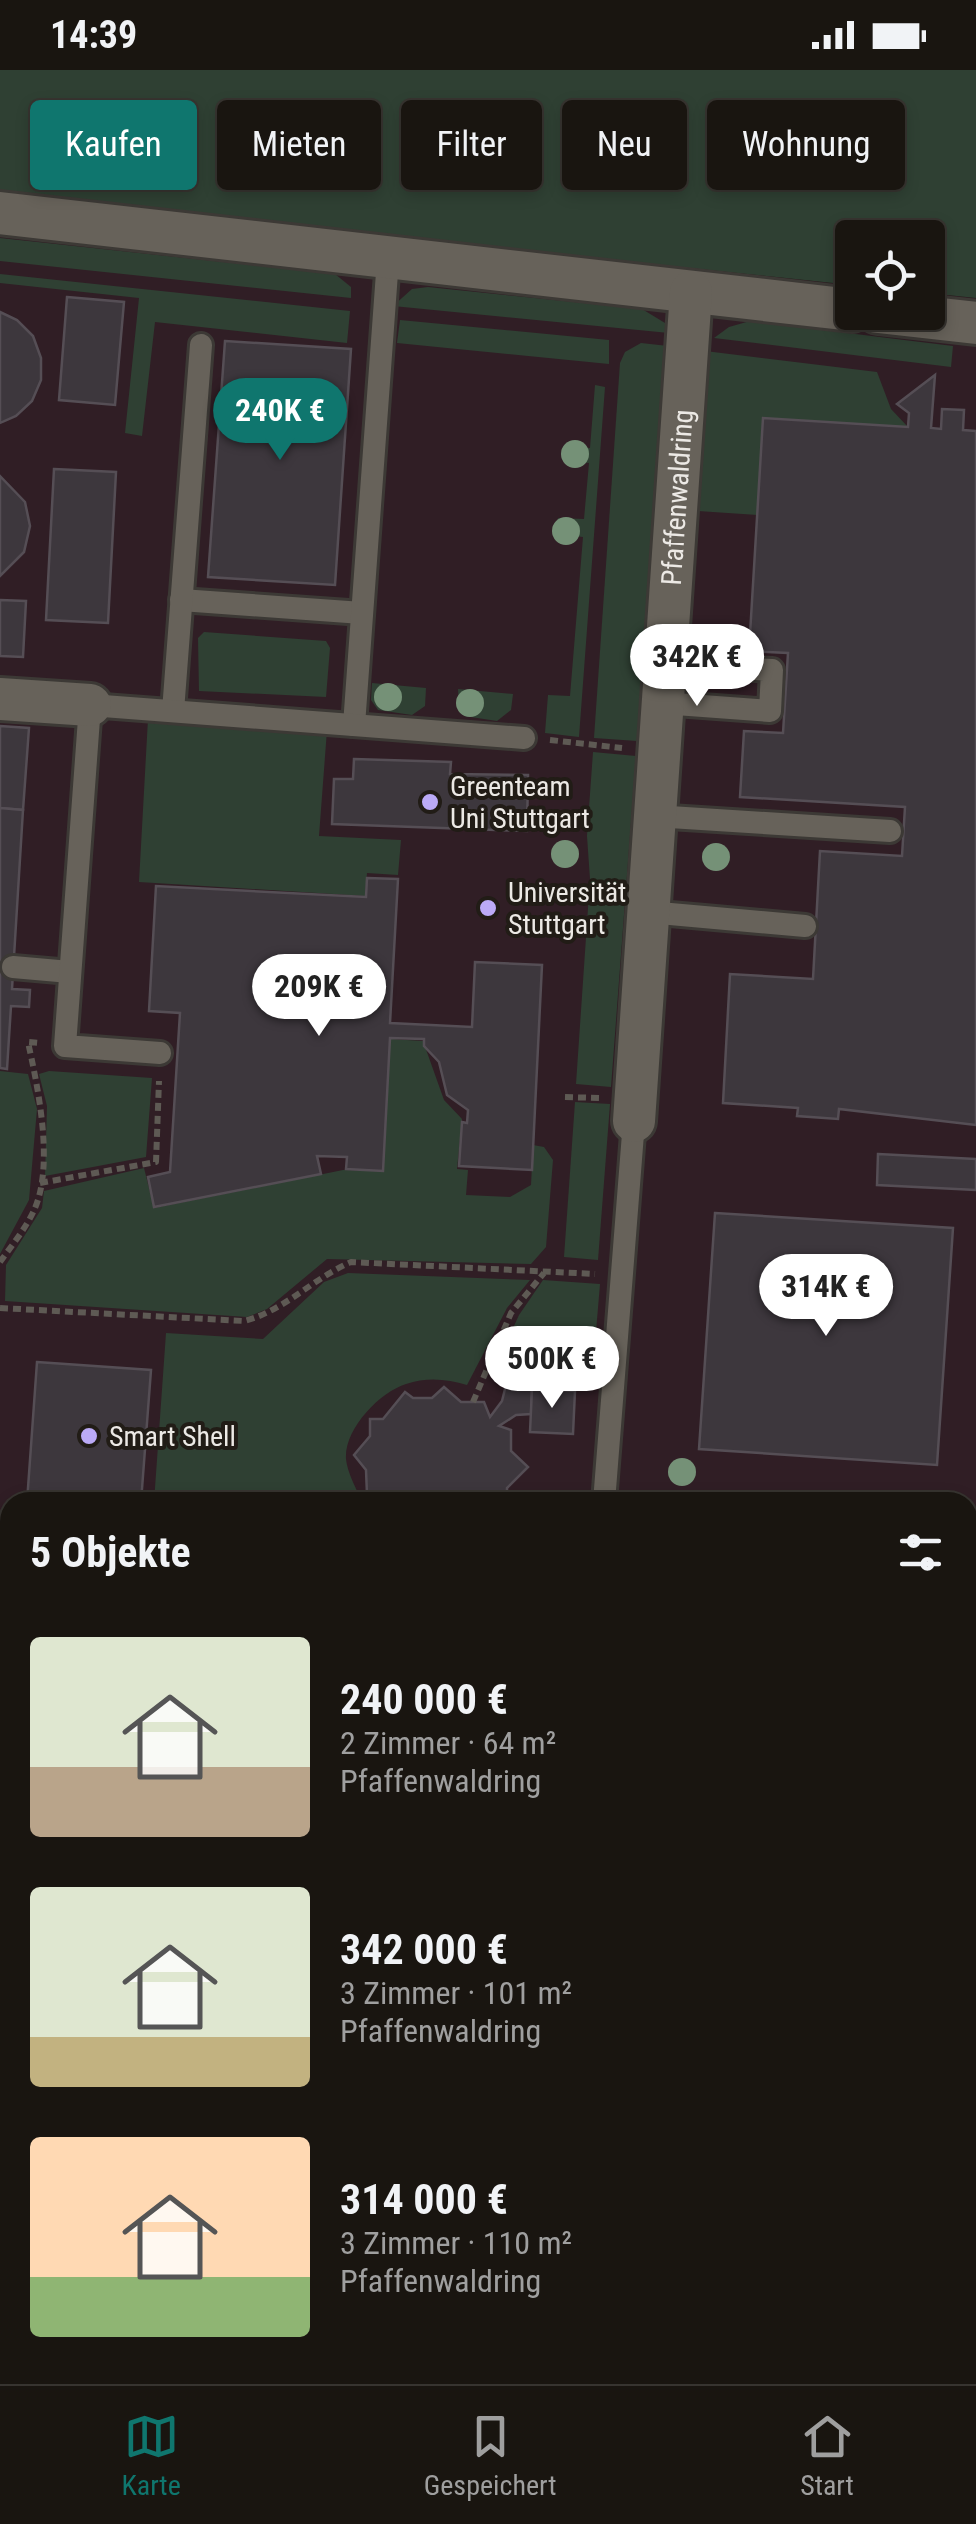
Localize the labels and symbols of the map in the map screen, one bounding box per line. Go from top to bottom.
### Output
pin: 240K € [199,378,361,463]
street label: Pfaffenwaldring [655,408,700,587]
pin: 342K € [616,624,778,709]
place label: Greenteam Uni Stuttgart [450,770,590,835]
marker: Greenteam Uni Stuttgart [419,791,441,813]
place label: Universität Stuttgart [508,876,626,941]
marker: Universität Stuttgart [477,897,499,919]
pin: 209K € [238,954,400,1039]
pin: 314K € [745,1254,907,1339]
pin: 500K € [471,1326,633,1411]
place label: Smart Shell [109,1420,236,1453]
marker: Smart Shell [78,1425,100,1447]

